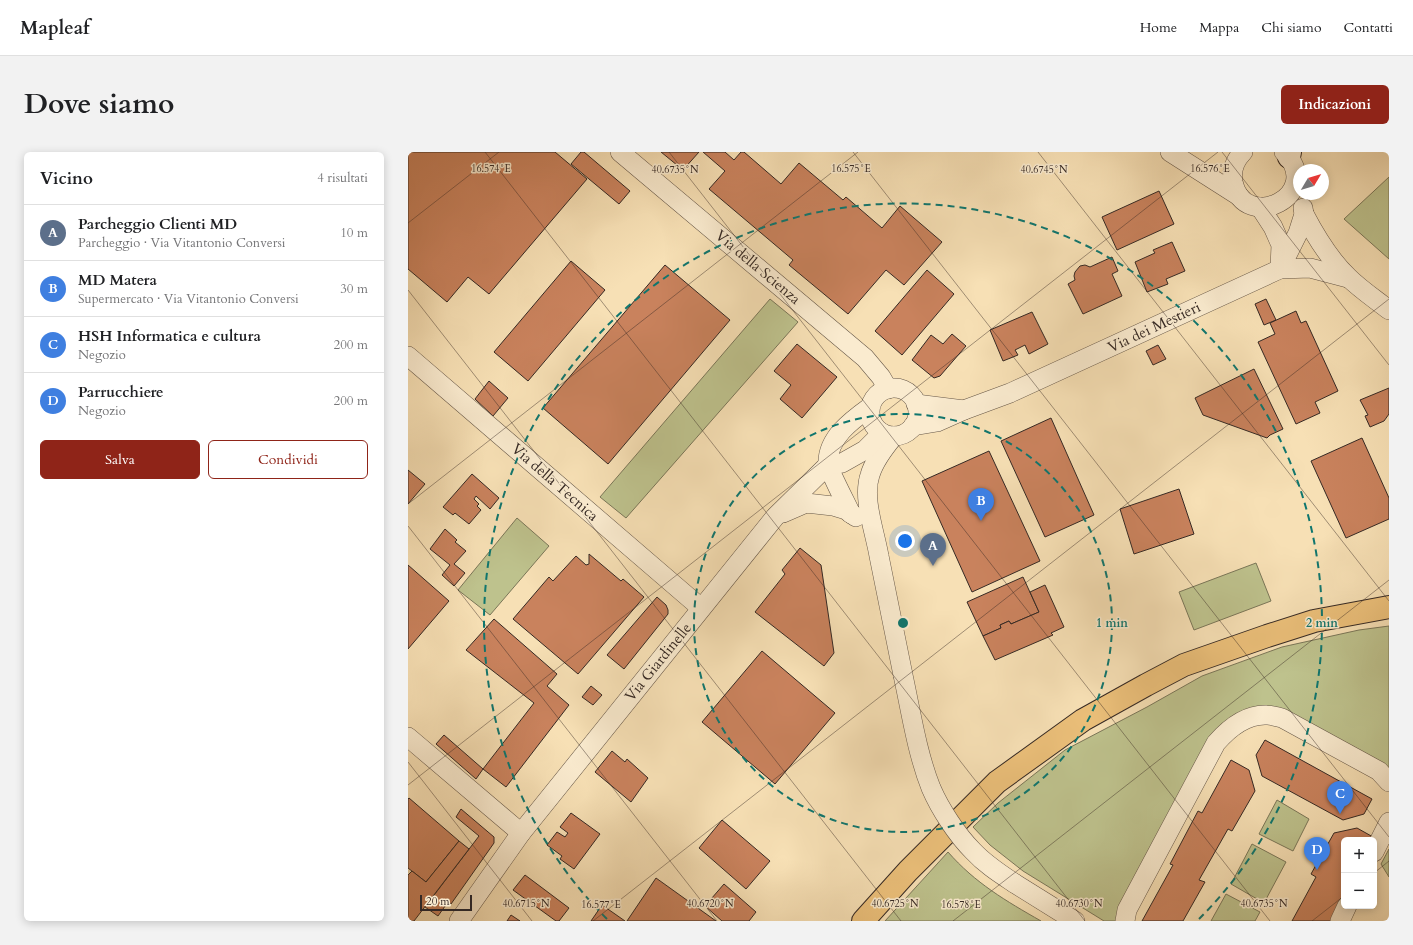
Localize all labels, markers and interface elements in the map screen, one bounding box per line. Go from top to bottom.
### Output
text: Mapleaf [20,15,90,41]
text: Home [1140,18,1177,37]
text: Mappa [1199,18,1239,37]
text: Chi siamo [1261,18,1322,37]
text: Contatti [1344,18,1393,37]
text: Dove siamo [24,85,174,123]
button: Indicazioni [1281,85,1389,124]
text: 16.574°E [471,162,511,176]
text: 16.575°E [831,162,871,176]
text: 16.576°E [1190,162,1230,176]
text: 40.6735°N [652,163,699,177]
text: 40.6745°N [1021,163,1068,177]
north arrow [1293,164,1329,200]
text: Vicino [40,167,93,190]
text: 4 risultati [317,169,368,187]
text: Parcheggio Clienti MD [78,214,237,234]
text: A [48,224,58,242]
text: 10 m [340,224,368,242]
street label: Via della Scienza [711,225,805,309]
text: Parcheggio · Via Vitantonio Conversi [78,234,285,252]
text: MD Matera [78,270,157,290]
text: B [48,280,58,298]
text: 30 m [340,280,368,298]
text: Supermercato · Via Vitantonio Conversi [78,290,299,308]
street label: Via dei Mestieri [1104,297,1204,357]
text: HSH Informatica e cultura [78,326,261,346]
text: C [48,336,58,354]
text: 200 m [334,336,368,354]
text: Negozio [78,346,126,364]
text: Parrucchiere [78,382,164,402]
text: D [47,392,59,410]
text: 200 m [334,392,368,410]
text: Negozio [78,402,126,420]
street label: Via della Tecnica [507,439,603,526]
button: Salva [40,440,200,479]
button: Condividi [208,440,368,479]
pin: B [968,488,994,521]
your location [895,531,915,551]
pin: A [920,533,946,566]
text: 1 min [1096,615,1128,631]
text: 2 min [1306,615,1338,631]
centre of rings [896,616,910,630]
street label: Via Giardinelle [620,618,696,706]
pin: C [1327,781,1353,814]
pin: D [1304,837,1330,870]
map controls [1341,837,1377,909]
button: + [1341,837,1377,873]
button: − [1341,873,1377,909]
scale bar [420,893,472,912]
text: 20 m [426,894,450,909]
text: 40.6715°N [503,897,550,911]
text: 40.6720°N [687,897,734,911]
text: 40.6725°N [872,897,919,911]
text: 40.6730°N [1056,897,1103,911]
text: 40.6735°N [1241,897,1288,911]
text: 16.577°E [581,898,621,912]
text: 16.578°E [941,898,981,912]

